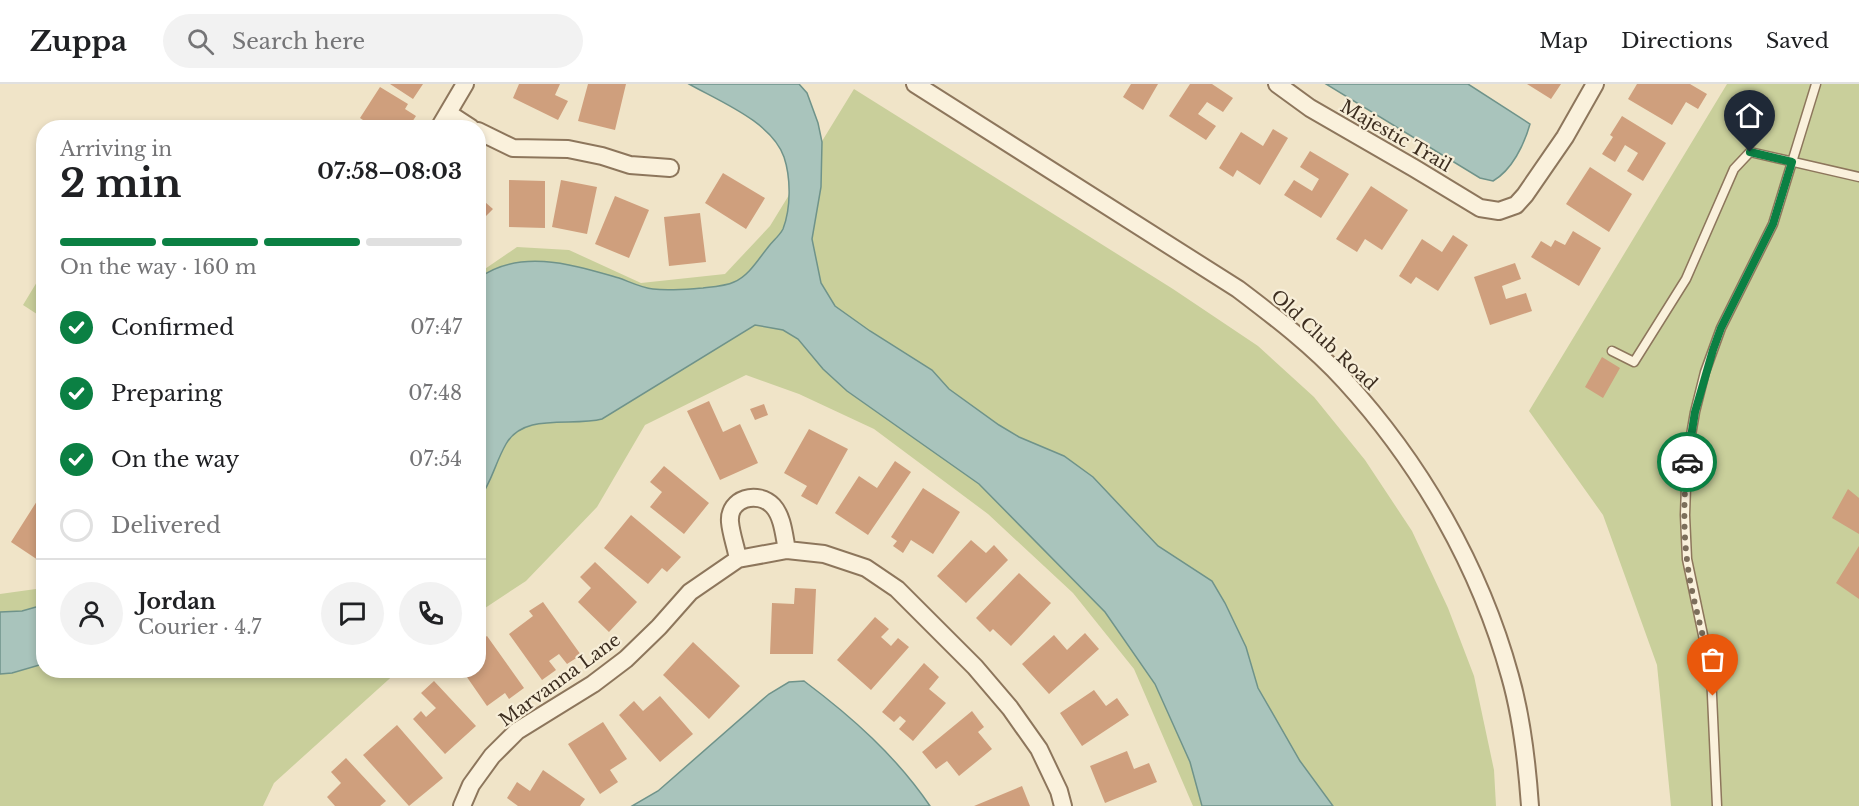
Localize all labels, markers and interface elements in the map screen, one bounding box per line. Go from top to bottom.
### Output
search box [163,14,583,68]
text: Zuppa [30,24,127,59]
icon: search [184,25,217,58]
text: Search here [232,28,365,55]
text: Map [1539,28,1588,54]
text: Directions [1621,28,1733,54]
text: Saved [1766,28,1829,54]
pin [1724,90,1775,152]
street label: Majestic Trail [1337,95,1456,177]
icon: home [1733,99,1766,132]
text: Arriving in [60,137,172,161]
text: 07:58–08:03 [317,158,462,185]
text: 2 min [60,159,181,208]
text: On the way · 160 m [60,255,257,279]
street label: Old Club Road [1266,285,1382,395]
icon: check [60,311,93,344]
text: Confirmed [111,314,234,341]
text: 07:47 [410,315,462,339]
icon: check [60,377,93,410]
text: Preparing [111,380,222,407]
text: 07:48 [408,381,462,405]
courier [1657,432,1717,492]
icon: check [60,443,93,476]
text: On the way [111,446,239,473]
icon: car [1671,446,1704,479]
text: 07:54 [409,447,462,471]
text: Delivered [111,512,221,539]
button: person [60,582,123,645]
button: chat [321,582,384,645]
button: phone [399,582,462,645]
text: Jordan [138,588,216,615]
text: Courier · 4.7 [138,615,261,639]
street label: Marvanna Lane [495,629,625,731]
pin [1687,634,1738,696]
icon: bag [1696,643,1729,676]

